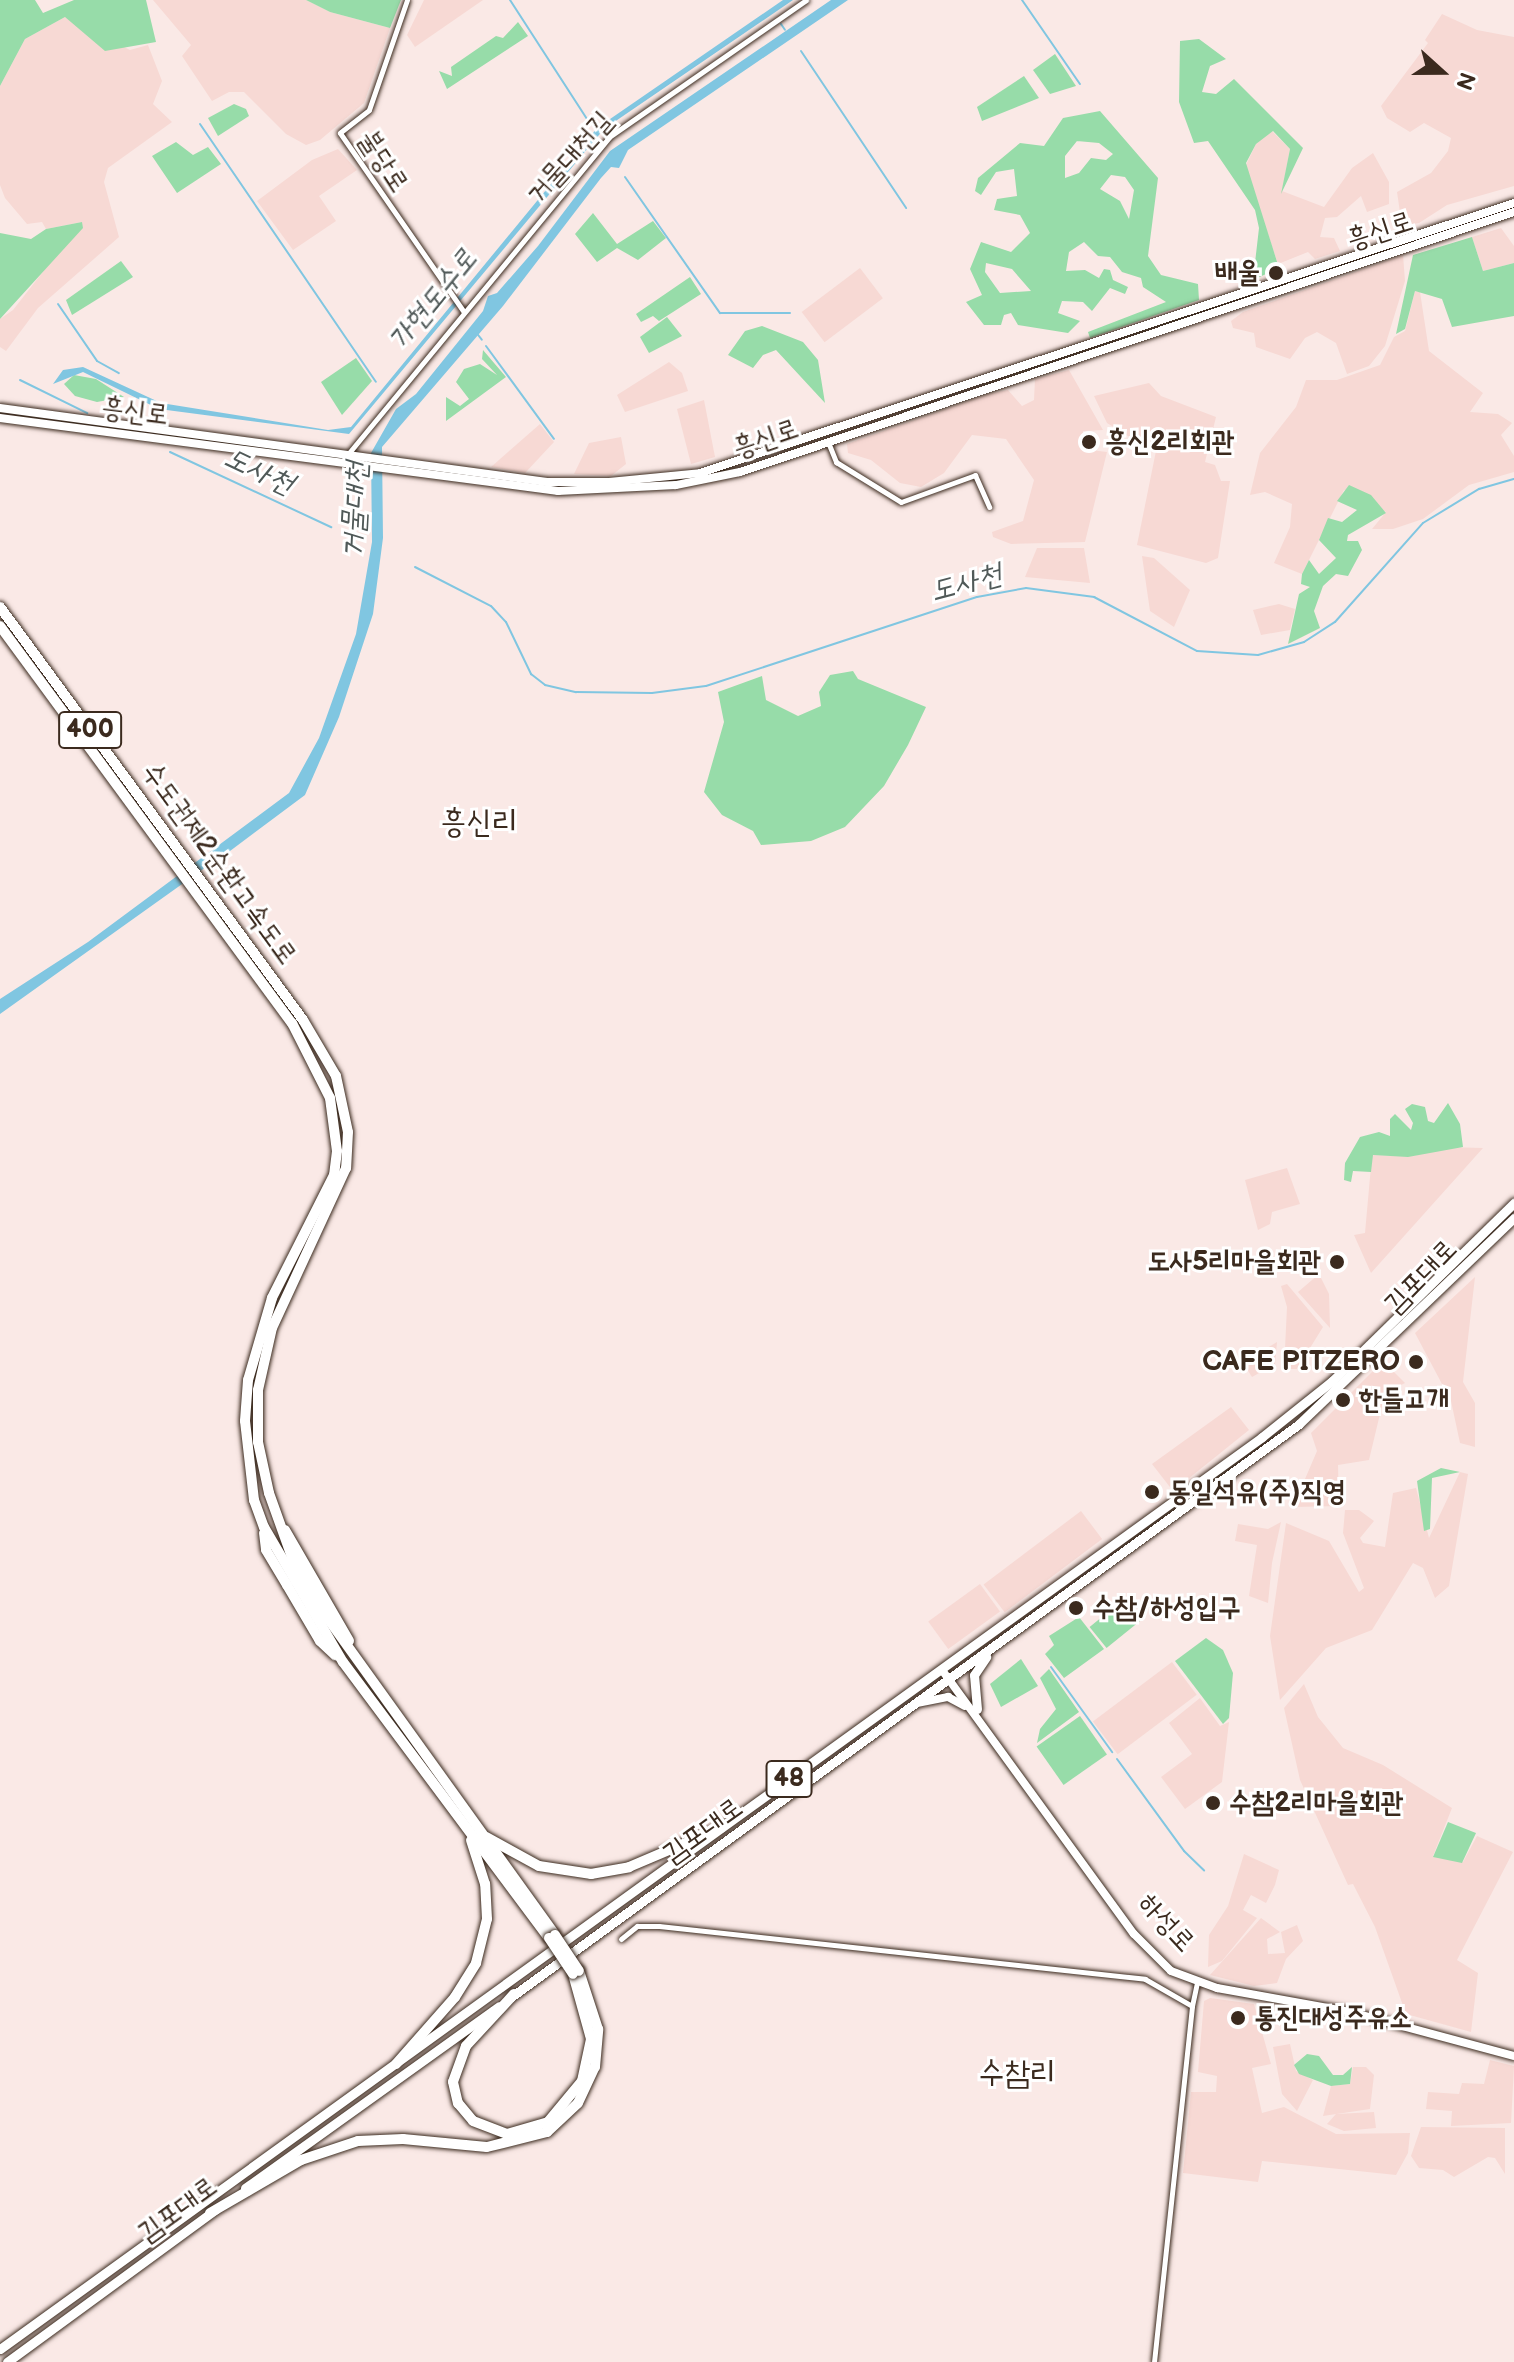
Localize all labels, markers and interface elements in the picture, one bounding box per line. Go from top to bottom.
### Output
north arrow [1402,32,1482,112]
text: N [1449,68,1480,93]
street label: 거물대천길 [520,105,620,211]
street label: 불당로 [351,125,415,199]
street label: 흥신로 [1343,205,1417,257]
water label: 가현도수로 [381,242,485,358]
place label: 배울 [1215,256,1260,290]
marker: 배울 [1267,264,1285,282]
street label: 흥신로 [99,391,171,433]
street label: 흥신로 [729,412,803,466]
place label: 흥신2리회관 [1105,425,1234,459]
marker: 흥신2리회관 [1080,433,1098,451]
water label: 도사천 [219,439,299,503]
water label: 거물대천 [334,461,376,559]
water label: 도사천 [926,556,1006,610]
road number: 400 [58,708,122,752]
street label: 수도권제2순환고속도로 [134,756,304,972]
district label: 흥신리 [440,804,518,842]
street label: 김포대로 [1378,1233,1464,1321]
place label: 도사5리마을회관 [1147,1245,1321,1279]
marker: 도사5리마을회관 [1328,1253,1346,1271]
place label: CAFE PITZERO [1202,1345,1400,1379]
marker: CAFE PITZERO [1407,1353,1425,1371]
place label: 한들고개 [1359,1383,1449,1417]
marker: 한들고개 [1334,1391,1352,1409]
place label: 동일석유(주)직영 [1168,1475,1345,1509]
marker: 동일석유(주)직영 [1143,1483,1161,1501]
place label: 수참/하성입구 [1092,1591,1241,1625]
marker: 수참/하성입구 [1067,1599,1085,1617]
road number: 48 [765,1757,813,1801]
place label: 수참2리마을회관 [1229,1786,1403,1820]
street label: 김포대로 [657,1791,749,1871]
marker: 수참2리마을회관 [1204,1794,1222,1812]
street label: 하성로 [1131,1887,1201,1959]
place label: 통진대성주유소 [1254,2001,1412,2035]
marker: 통진대성주유소 [1229,2009,1247,2027]
district label: 수참리 [978,2055,1056,2093]
street label: 김포대로 [132,2170,224,2250]

